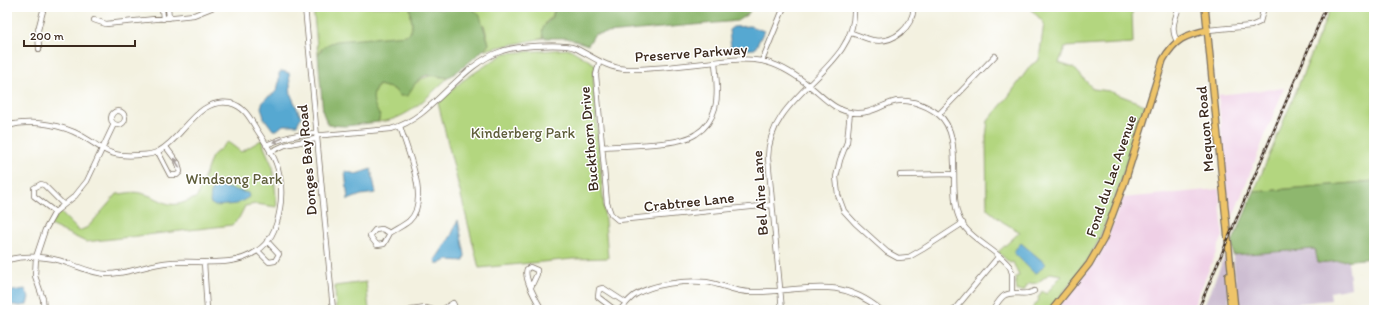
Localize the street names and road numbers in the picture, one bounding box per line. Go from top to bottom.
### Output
street label: Preserve Parkway [634,40,748,66]
street label: Mequon Road [1192,85,1218,173]
street label: Buckthorn Drive [575,86,603,192]
street label: Donges Bay Road [293,104,321,216]
street label: Fond du Lac Avenue [1082,113,1140,239]
street label: Bel Aire Lane [748,150,772,236]
street label: Crabtree Lane [643,188,735,216]

